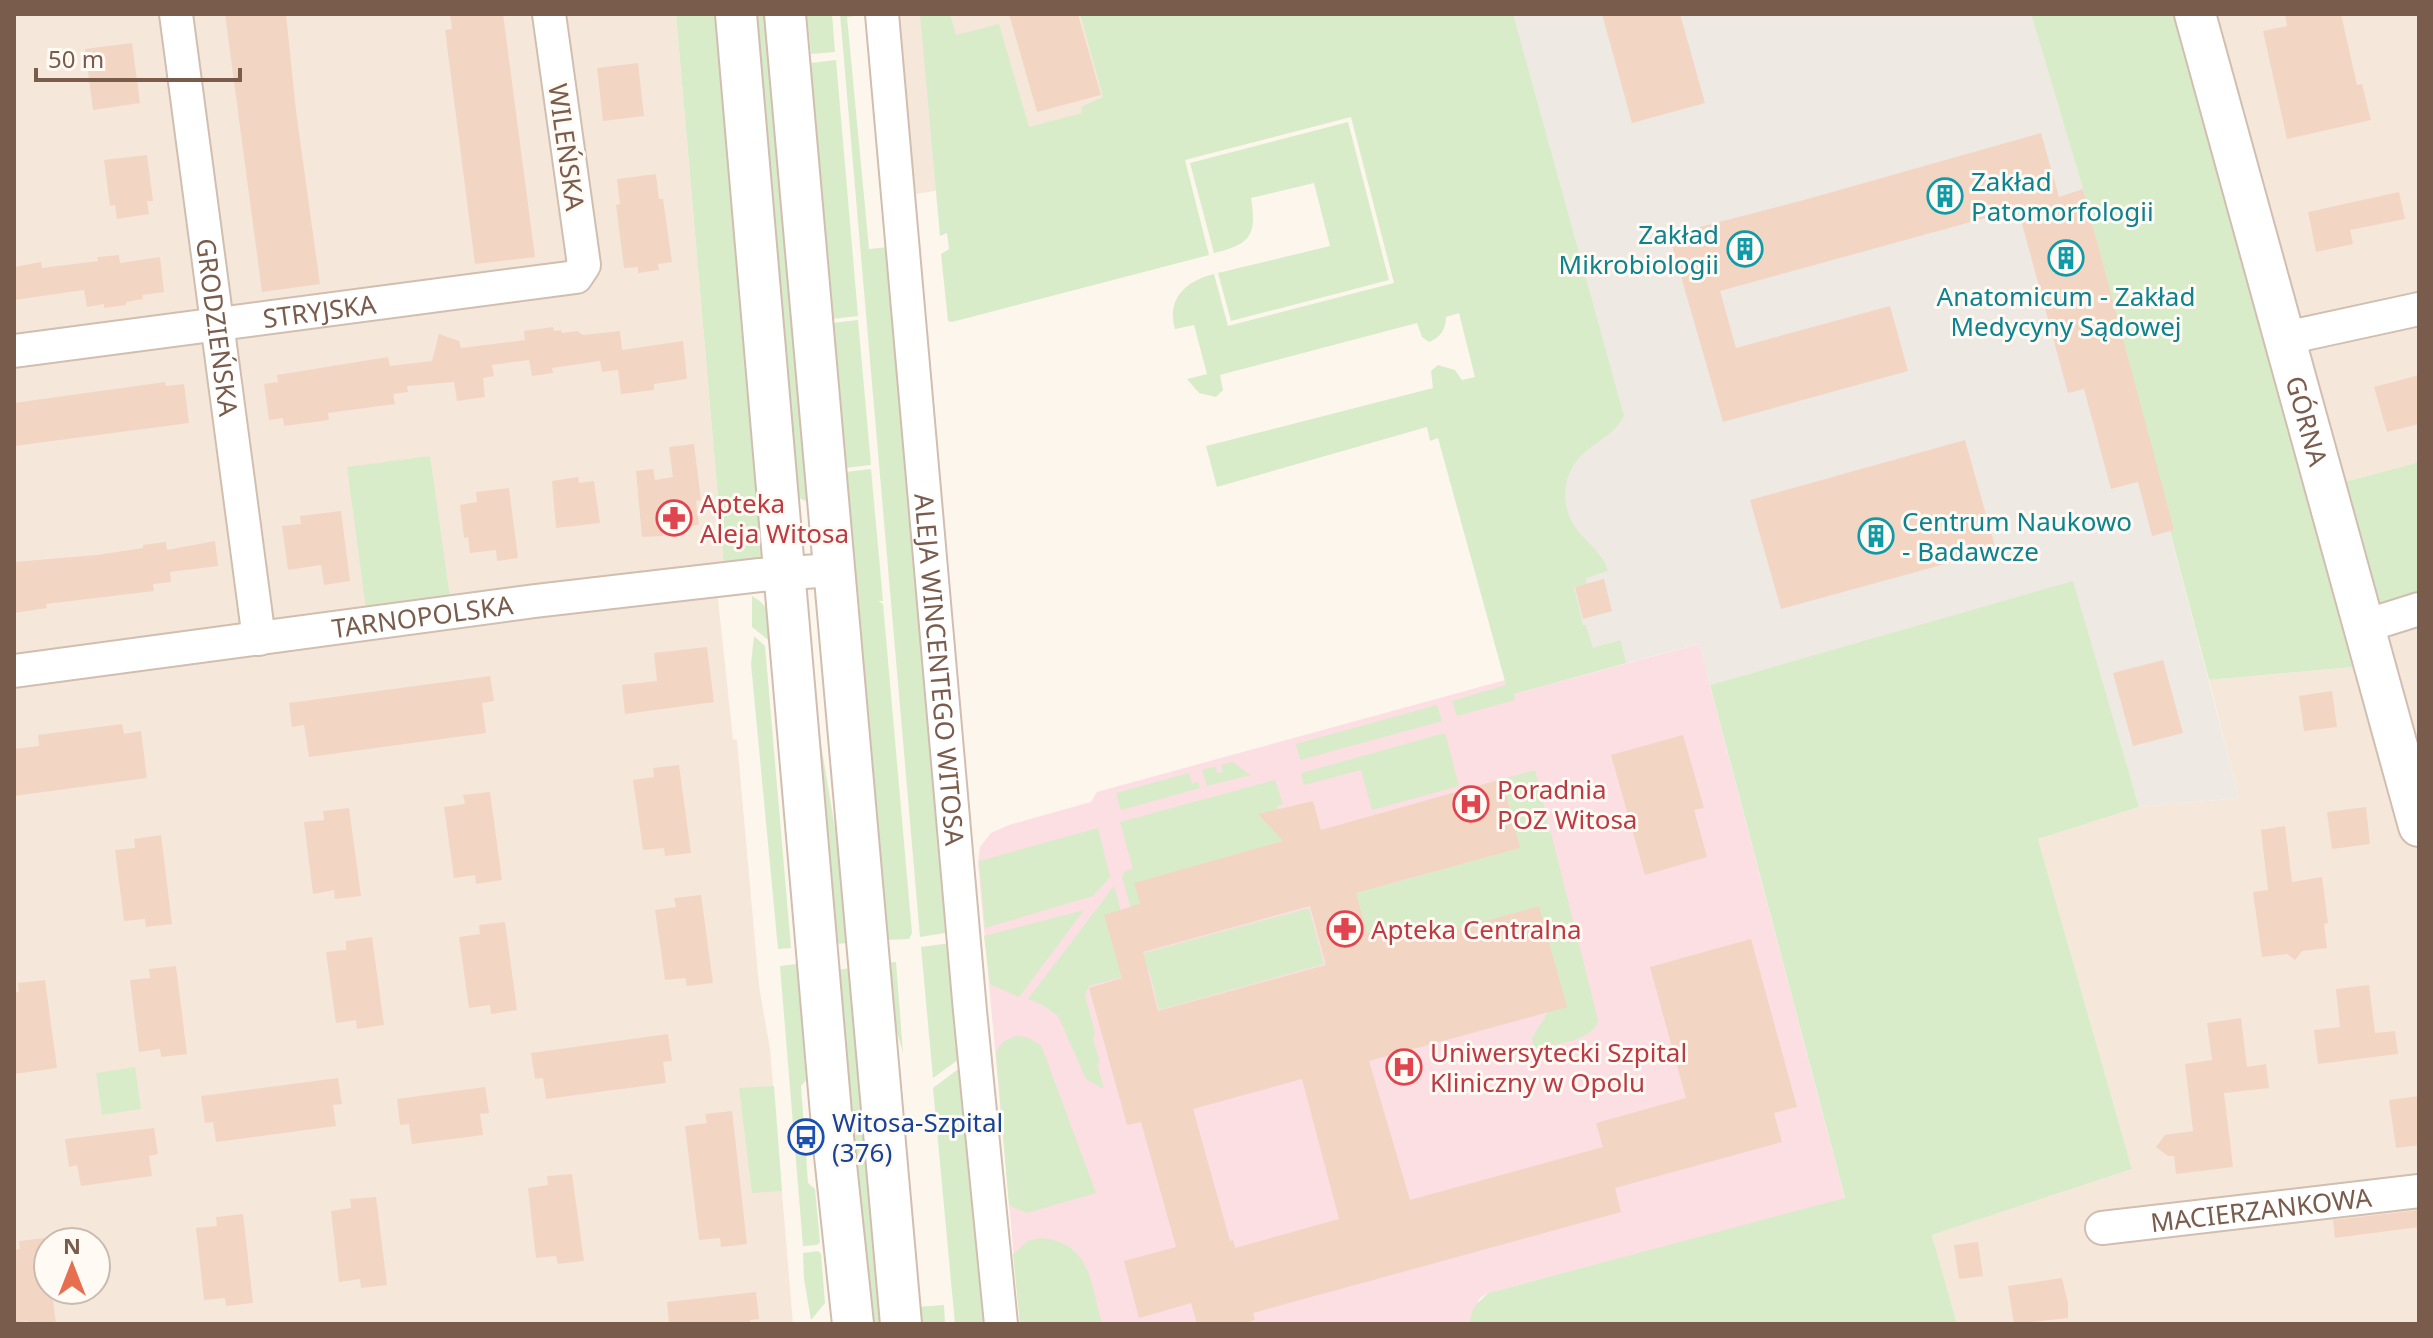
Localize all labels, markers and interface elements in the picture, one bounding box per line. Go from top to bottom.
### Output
scale bar [36,32,240,82]
text: 50 m [48,42,104,75]
street label: WILEŃSKA [540,81,594,213]
place label: Zakład Patomorfologii [1971,163,2154,229]
building icon: Zakład Patomorfologii [1926,177,1964,215]
place label: Zakład Mikrobiologii [1559,216,1719,282]
building icon: Zakład Mikrobiologii [1726,230,1764,268]
street label: GRODZIEŃSKA [188,236,247,419]
building icon: Anatomicum - Zakład Medycyny Sądowej [2047,239,2085,277]
place label: Anatomicum - Zakład Medycyny Sądowej [1937,278,2195,344]
street label: STRYJSKA [261,285,378,336]
street label: GÓRNA [2278,372,2337,470]
place label: Apteka Aleja Witosa [700,485,849,551]
street label: ALEJA WINCENTEGO WITOSA [906,492,973,847]
pharmacy icon: Apteka Aleja Witosa [655,499,693,537]
place label: Centrum Naukowo - Badawcze [1902,503,2132,569]
building icon: Centrum Naukowo - Badawcze [1857,517,1895,555]
street label: TARNOPOLSKA [330,586,515,646]
place label: Poradnia POZ Witosa [1497,771,1637,837]
hospital icon: Poradnia POZ Witosa [1452,785,1490,823]
pharmacy icon: Apteka Centralna [1326,910,1364,948]
place label: Apteka Centralna [1371,911,1582,947]
place label: Uniwersytecki Szpital Kliniczny w Opolu [1430,1034,1687,1100]
hospital icon: Uniwersytecki Szpital Kliniczny w Opolu [1385,1048,1423,1086]
place label: Witosa-Szpital (376) [832,1104,1003,1170]
bus stop icon: Witosa-Szpital (376) [787,1118,825,1156]
street label: MACIERZANKOWA [2148,1179,2374,1240]
north arrow [32,1226,112,1306]
text: N [63,1230,81,1260]

